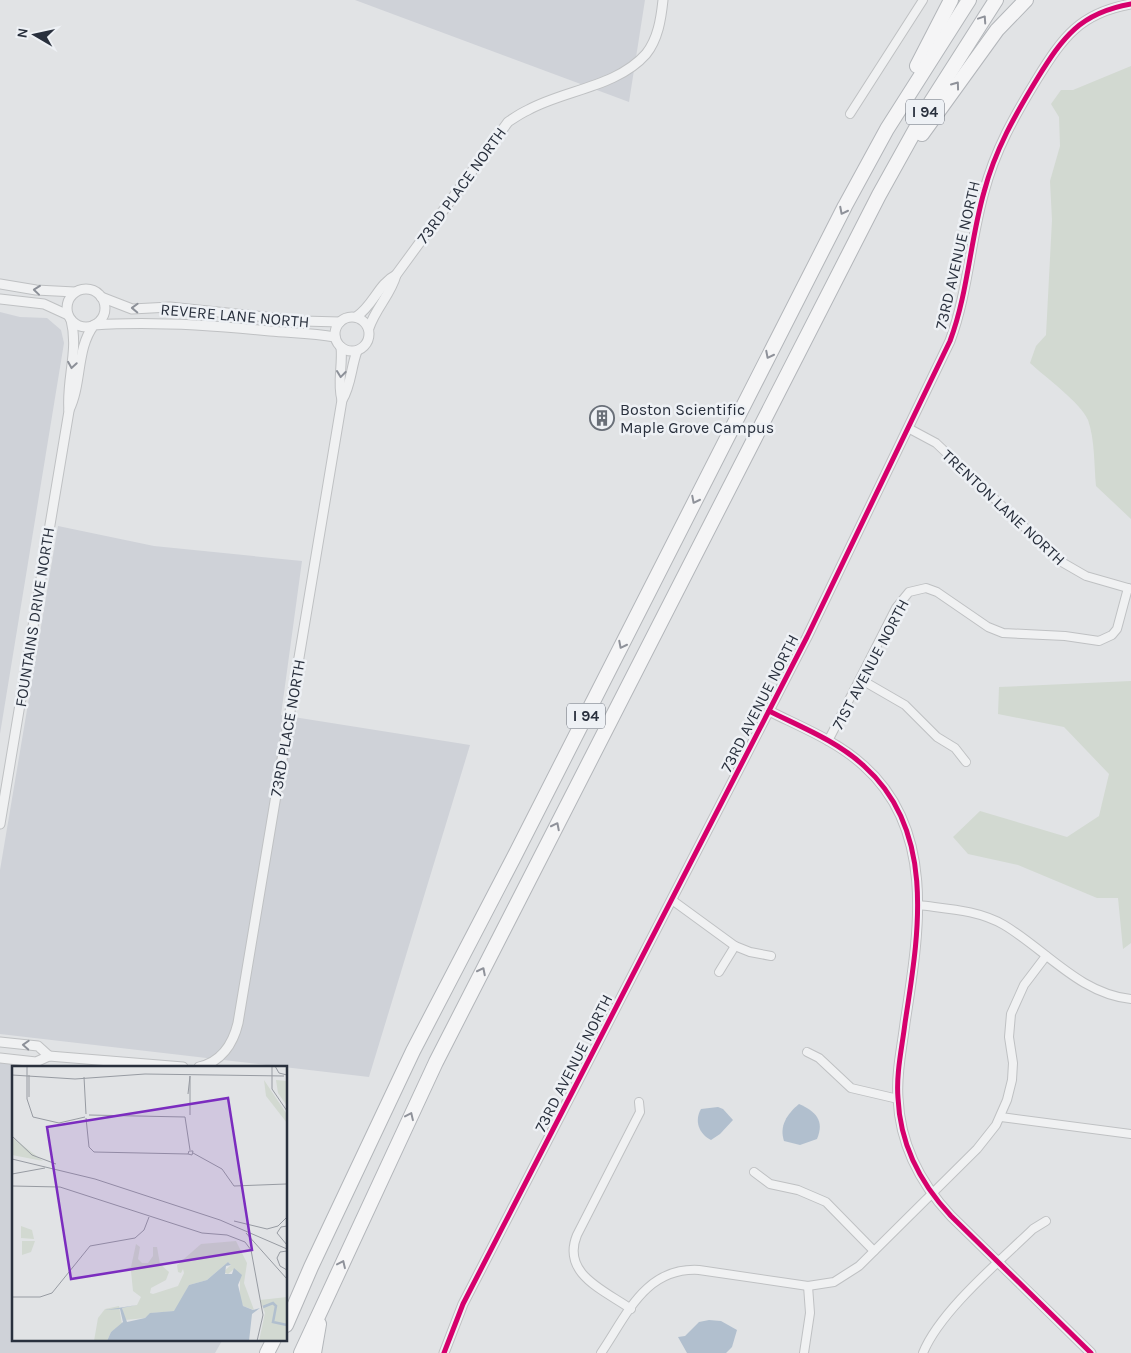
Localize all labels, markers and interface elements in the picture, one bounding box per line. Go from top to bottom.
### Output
north arrow [10,10,60,60]
one-way arrow [977,15,986,25]
text: N [13,27,32,39]
one-way arrow [950,81,959,91]
road number: I 94 [906,100,944,124]
street label: 73RD PLACE NORTH [413,123,510,247]
street label: 73RD AVENUE NORTH [931,179,984,331]
one-way arrow [839,205,849,214]
one-way arrow [33,285,41,296]
street label: REVERE LANE NORTH [160,300,310,331]
one-way arrow [131,303,138,313]
one-way arrow [765,350,775,359]
one-way arrow [68,361,78,370]
one-way arrow [336,370,347,378]
place label: Boston Scientific Maple Grove Campus [620,400,774,437]
building icon: Boston Scientific Maple Grove Campus [589,405,615,431]
street label: TRENTON LANE NORTH [938,446,1069,569]
one-way arrow [691,495,701,504]
street label: FOUNTAINS DRIVE NORTH [11,526,58,708]
street label: 71ST AVENUE NORTH [828,596,913,733]
street label: 73RD AVENUE NORTH [717,631,802,775]
one-way arrow [618,640,628,649]
street label: 73RD PLACE NORTH [266,658,309,798]
road number: I 94 [567,704,605,728]
one-way arrow [550,822,560,831]
one-way arrow [476,967,486,976]
street label: 73RD AVENUE NORTH [531,991,616,1135]
one-way arrow [22,1040,30,1051]
inset map [12,1066,288,1340]
one-way arrow [404,1112,415,1121]
one-way arrow [336,1260,346,1269]

